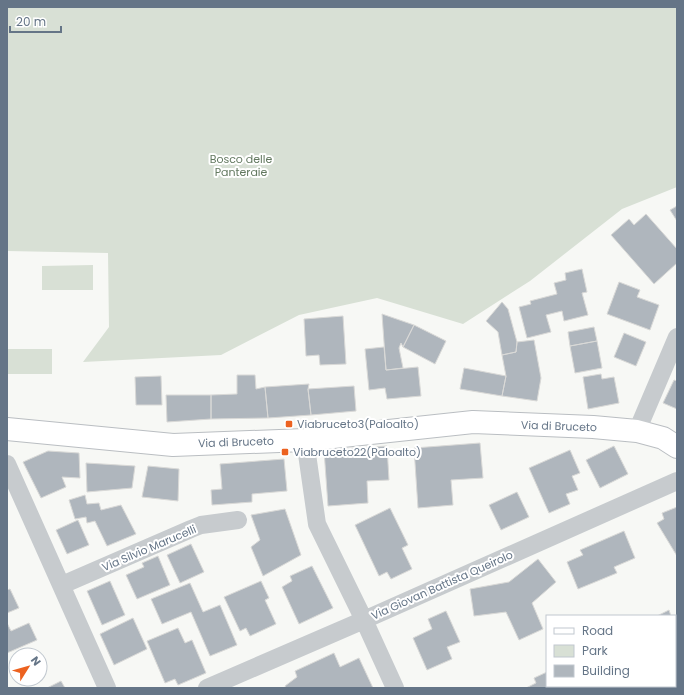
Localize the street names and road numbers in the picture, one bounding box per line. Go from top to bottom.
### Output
street label: Via di Bruceto [521,417,597,435]
street label: Via di Bruceto [198,433,274,451]
street label: Via Silvio Marucelli [99,521,199,575]
street label: Via Giovan Battista Queirolo [369,546,515,624]

